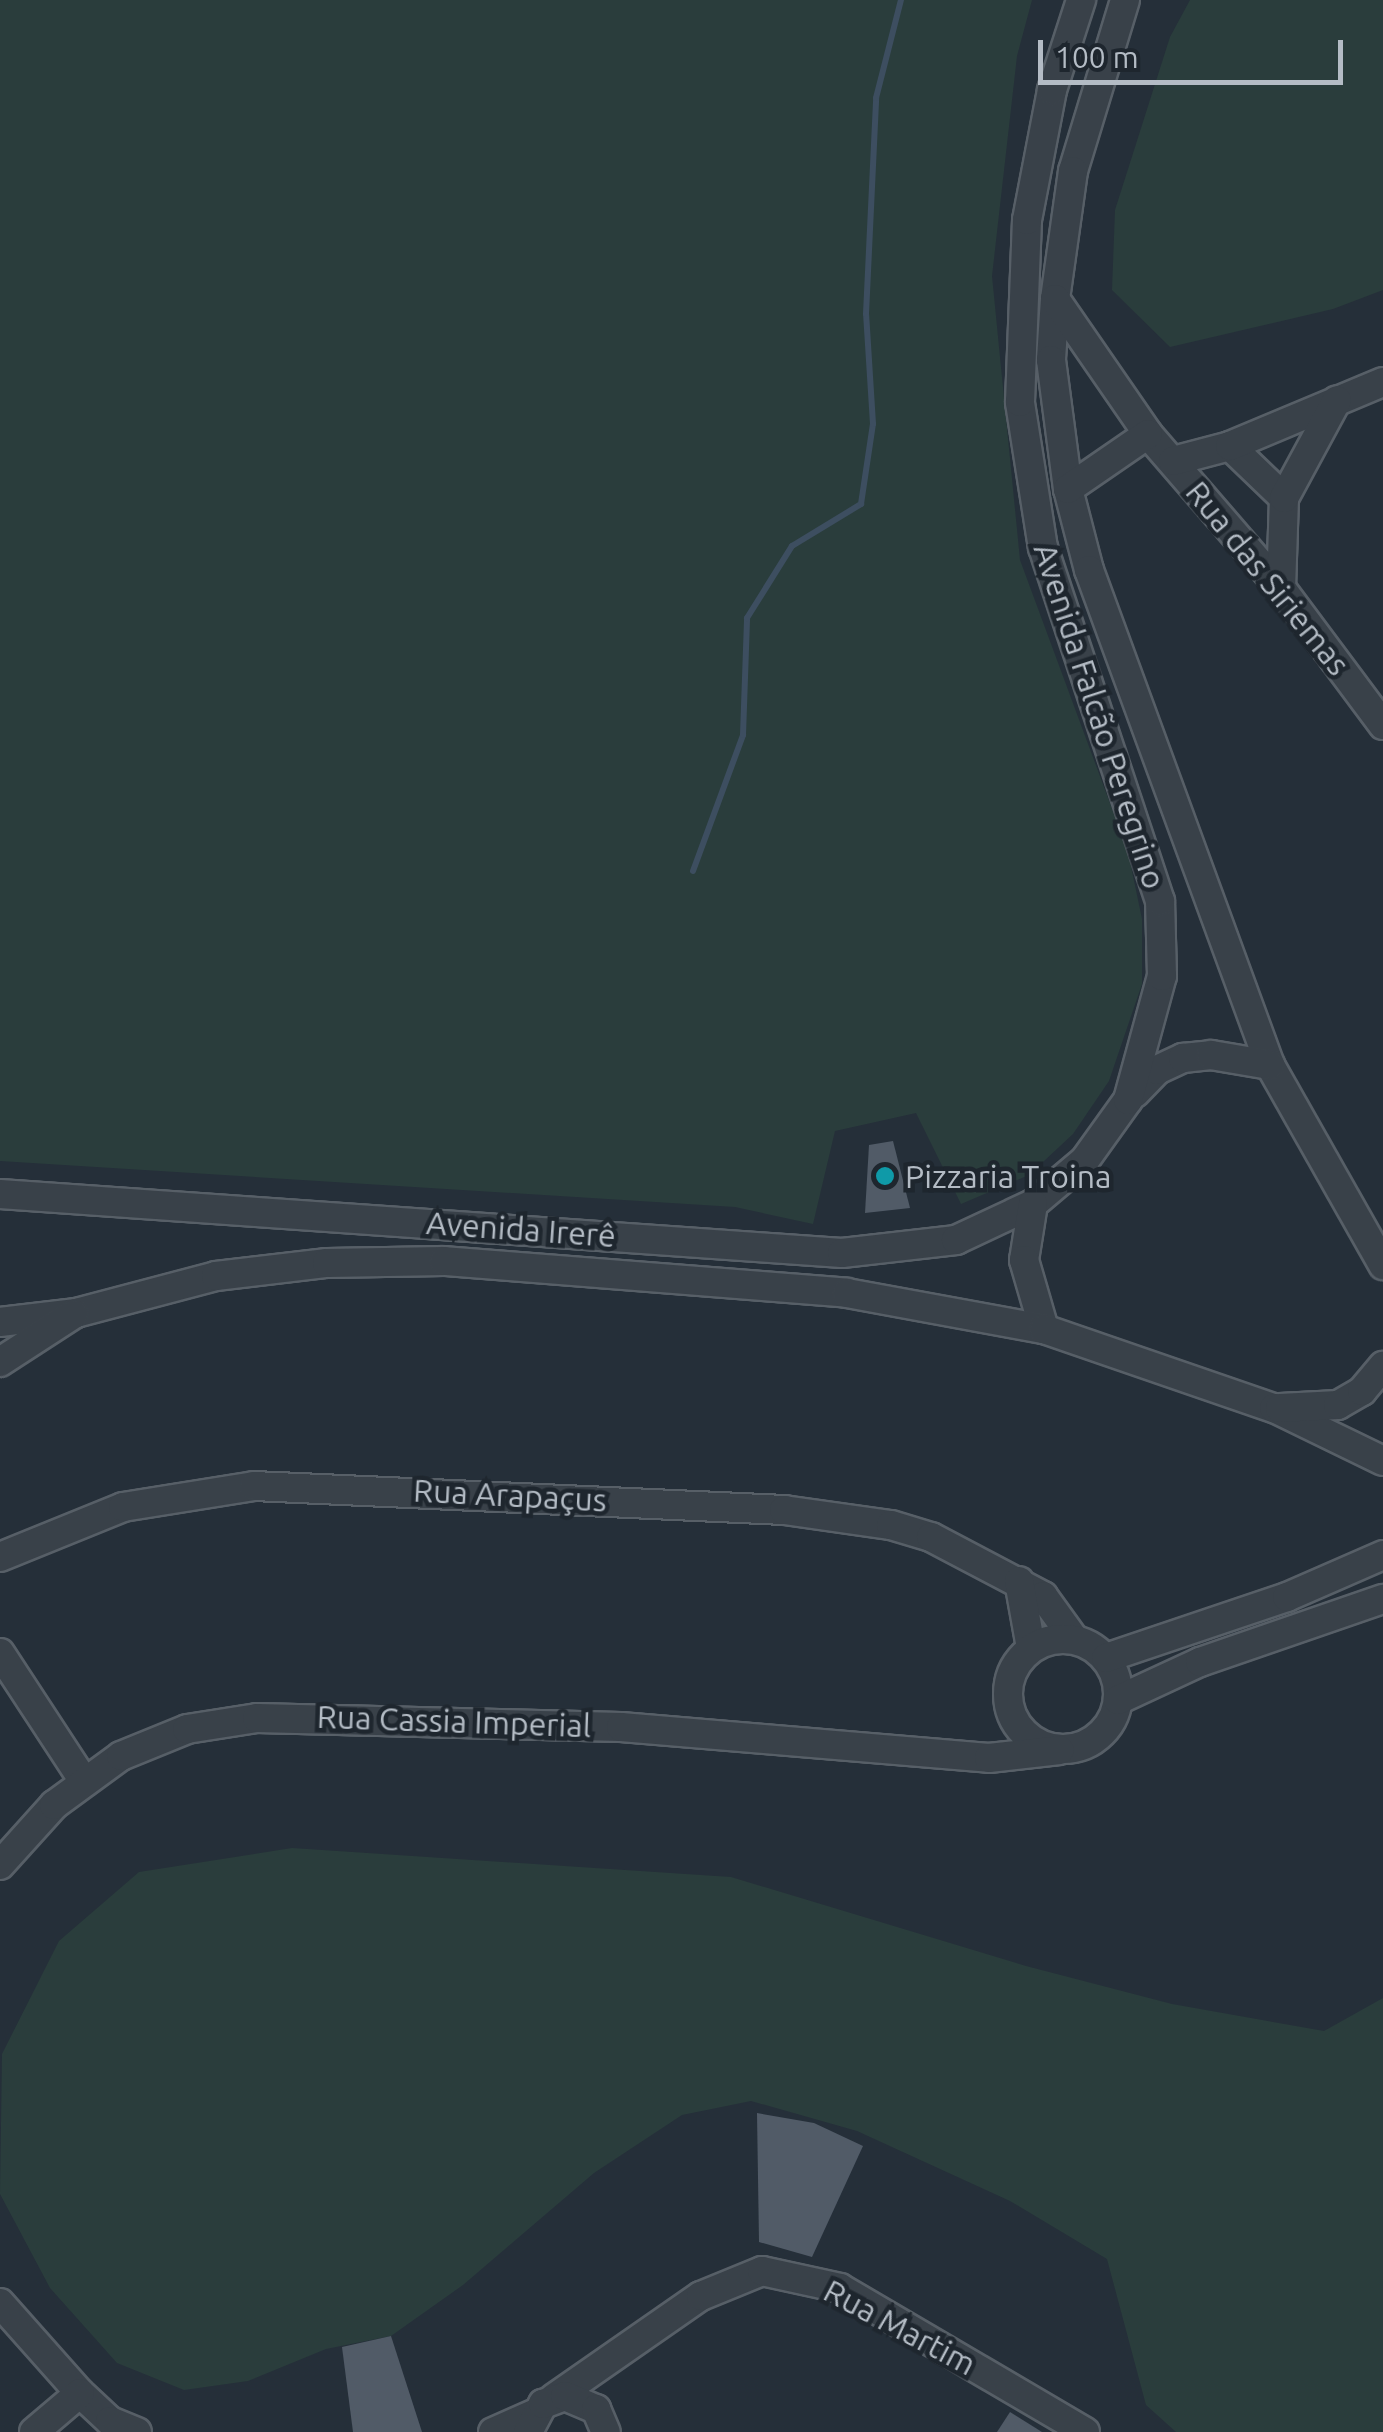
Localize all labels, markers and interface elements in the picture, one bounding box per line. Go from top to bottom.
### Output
scale bar [1043,20,1348,82]
text: 100 m [1055,40,1139,74]
street label: Rua das Siriemas [1178,473,1358,683]
street label: Avenida Falcão Peregrino [1026,538,1174,894]
place label: Pizzaria Troina [905,1157,1111,1195]
marker: Pizzaria Troina [874,1165,896,1187]
street label: Avenida Irerê [425,1203,617,1255]
street label: Rua Arapaçus [412,1471,608,1519]
street label: Rua Cassia Imperial [316,1697,592,1745]
street label: Rua Martim [818,2271,982,2383]

